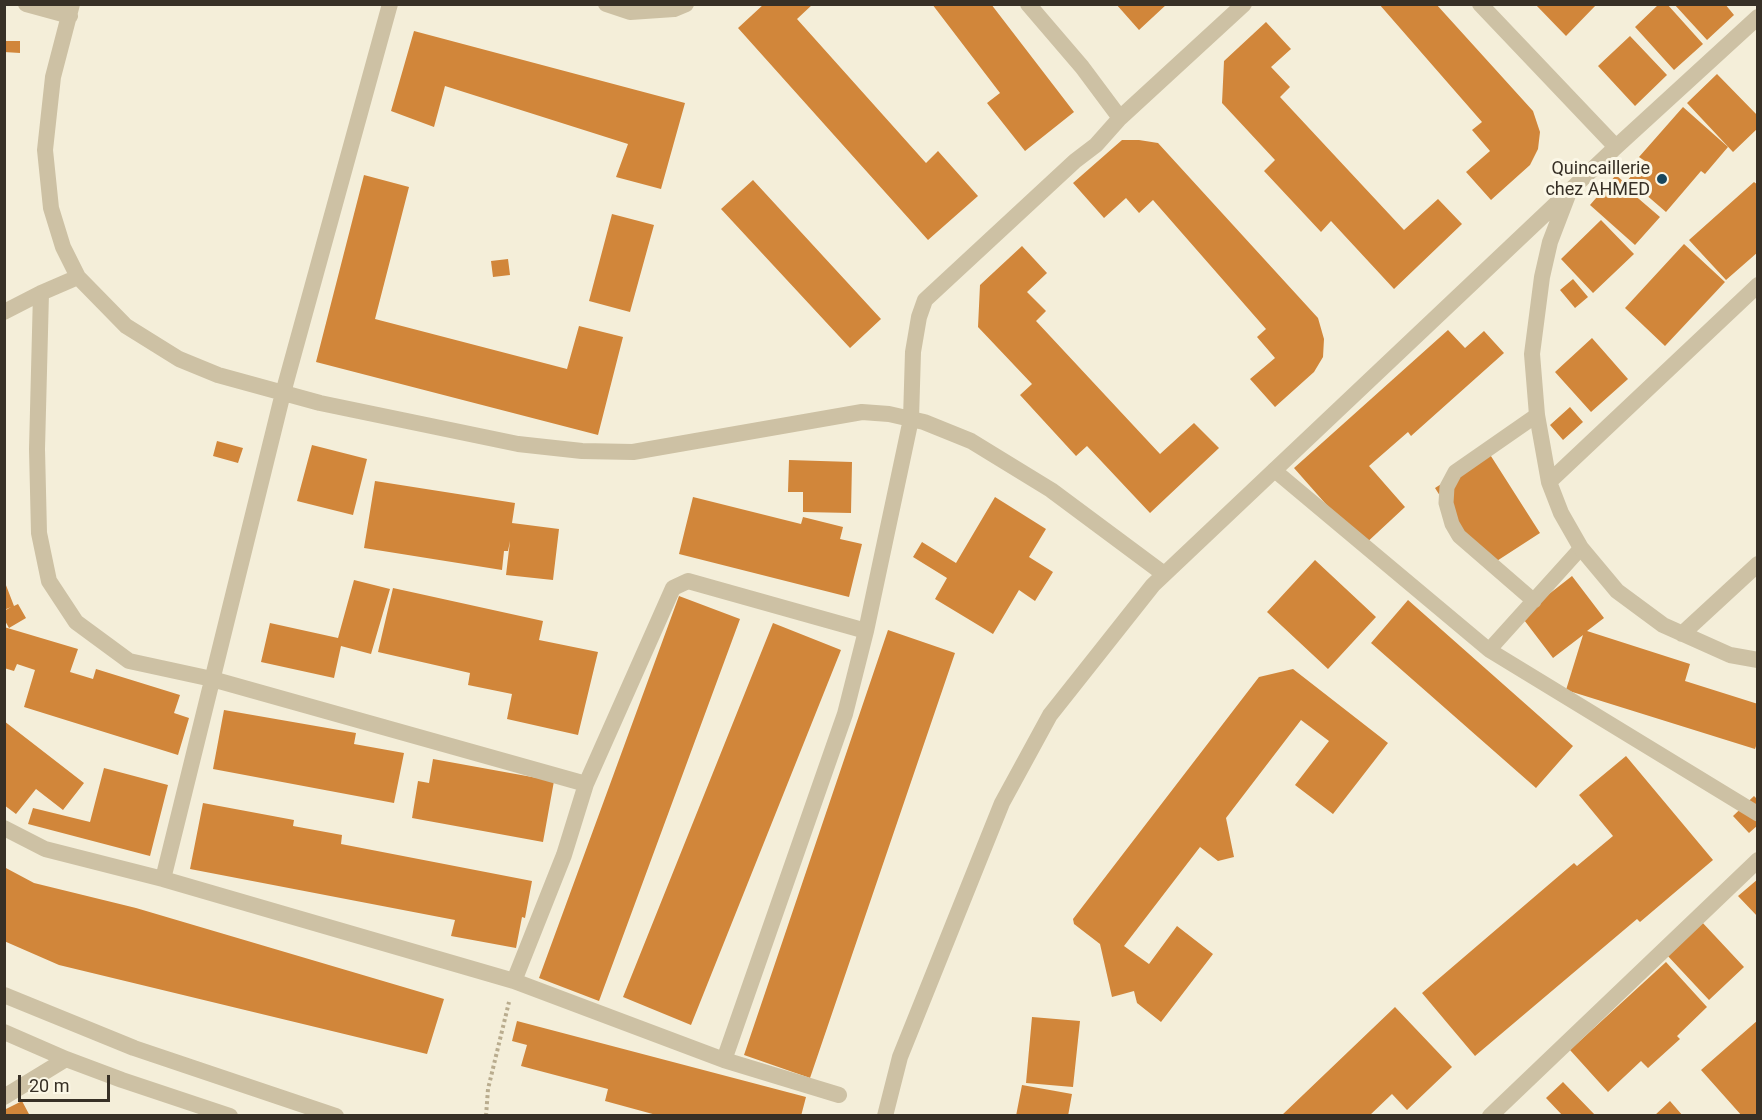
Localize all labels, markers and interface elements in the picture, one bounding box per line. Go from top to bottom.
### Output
place label: Quincaillerie chez AHMED [1545,158,1650,201]
marker: Quincaillerie chez AHMED [1655,172,1669,186]
scale bar [21,1063,112,1101]
text: 20 m [29,1075,69,1096]

